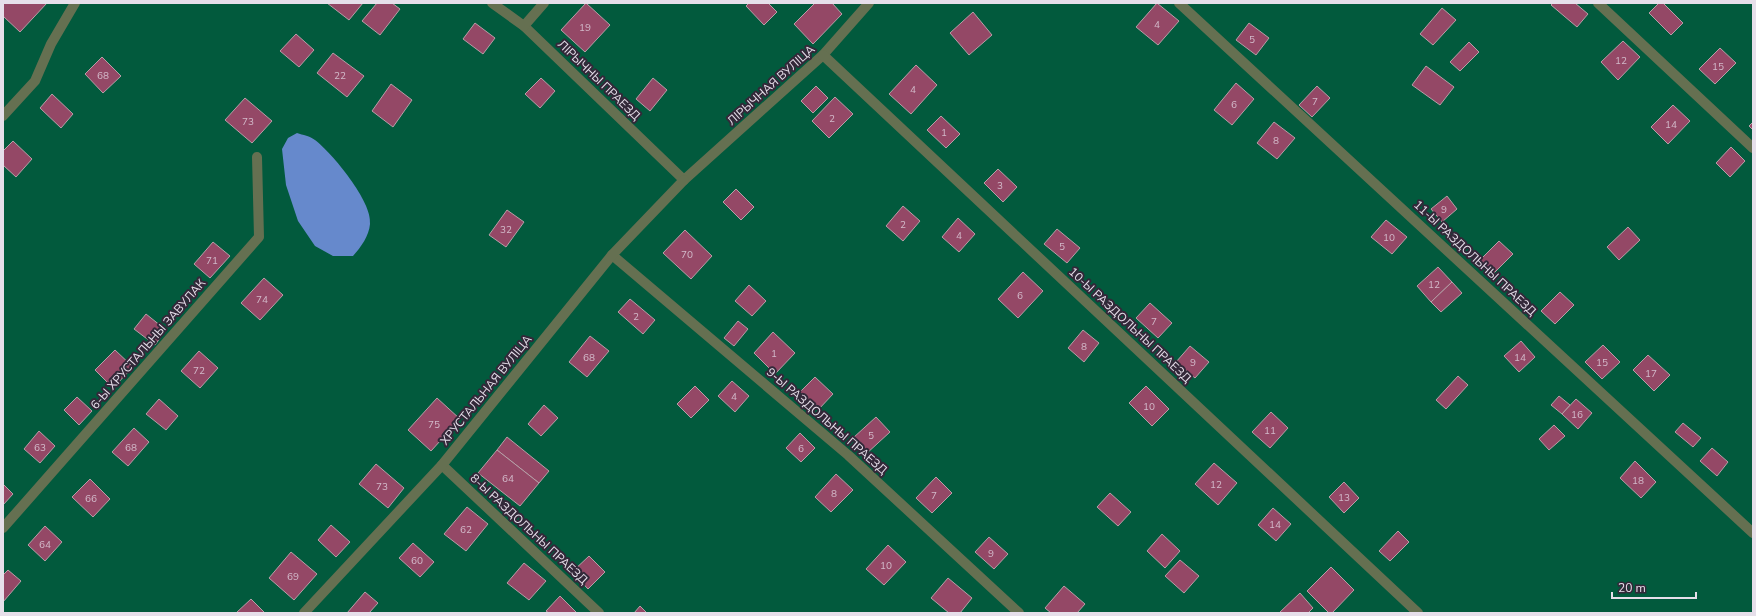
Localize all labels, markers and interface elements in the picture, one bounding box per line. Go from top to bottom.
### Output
house number: 4 [1154,18,1160,32]
house number: 19 [579,21,591,35]
house number: 5 [1249,33,1255,47]
street label: ЛІРЫЧНЫ ПРАЕЗД [554,36,644,124]
street label: ЛІРЫЧНАЯ ВУЛІЦА [724,41,818,129]
house number: 12 [1615,54,1627,68]
house number: 15 [1712,60,1724,74]
house number: 68 [97,69,109,83]
house number: 22 [334,69,346,83]
house number: 4 [910,83,916,97]
house number: 7 [1312,95,1318,109]
house number: 6 [1231,98,1237,112]
house number: 2 [829,112,835,126]
house number: 73 [242,115,254,129]
house number: 14 [1665,118,1677,132]
house number: 1 [941,126,947,140]
house number: 8 [1273,134,1279,148]
house number: 3 [997,179,1003,193]
street label: 11-Ы РАЗДОЛЬНЫ ПРАЕЗД [1410,197,1540,320]
house number: 9 [1441,203,1447,217]
house number: 2 [900,218,906,232]
house number: 32 [500,223,512,237]
house number: 4 [956,229,962,243]
house number: 10 [1383,231,1395,245]
house number: 5 [1059,240,1065,254]
house number: 70 [681,248,693,262]
house number: 71 [206,254,218,268]
street label: 10-Ы РАЗДОЛЬНЫ ПРАЕЗД [1065,264,1195,387]
street label: 6-Ы ХРУСТАЛЬНЫ ЗАВУЛАК [87,275,209,413]
house number: 12 [1428,278,1440,292]
house number: 6 [1017,289,1023,303]
house number: 74 [256,293,268,307]
house number: 2 [633,310,639,324]
house number: 7 [1151,315,1157,329]
street label: ХРУСТАЛЬНАЯ ВУЛІЦА [437,331,536,448]
house number: 8 [1081,340,1087,354]
house number: 1 [771,347,777,361]
house number: 68 [583,351,595,365]
house number: 14 [1514,351,1526,365]
house number: 9 [1190,356,1196,370]
house number: 15 [1596,356,1608,370]
house number: 72 [193,364,205,378]
street label: 9-Ы РАЗДОЛЬНЫ ПРАЕЗД [763,364,891,478]
house number: 17 [1645,367,1657,381]
house number: 4 [731,390,737,404]
house number: 10 [1143,400,1155,414]
house number: 16 [1571,408,1583,422]
house number: 75 [428,418,440,432]
house number: 11 [1264,424,1276,438]
house number: 5 [868,429,874,443]
house number: 63 [34,441,46,455]
house number: 68 [125,441,137,455]
house number: 6 [798,442,804,456]
street label: 8-Ы РАЗДОЛЬНЫ ПРАЕЗД [467,470,592,588]
house number: 64 [502,472,514,486]
house number: 18 [1632,474,1644,488]
house number: 12 [1210,478,1222,492]
house number: 73 [376,480,388,494]
house number: 8 [831,487,837,501]
house number: 7 [931,489,937,503]
house number: 13 [1338,491,1350,505]
house number: 66 [85,492,97,506]
house number: 14 [1269,518,1281,532]
house number: 62 [460,523,472,537]
house number: 64 [39,538,51,552]
house number: 9 [988,547,994,561]
house number: 60 [411,554,423,568]
house number: 10 [880,559,892,573]
house number: 69 [287,570,299,584]
scale bar [1612,574,1696,600]
text: 20 m [1618,580,1646,596]

